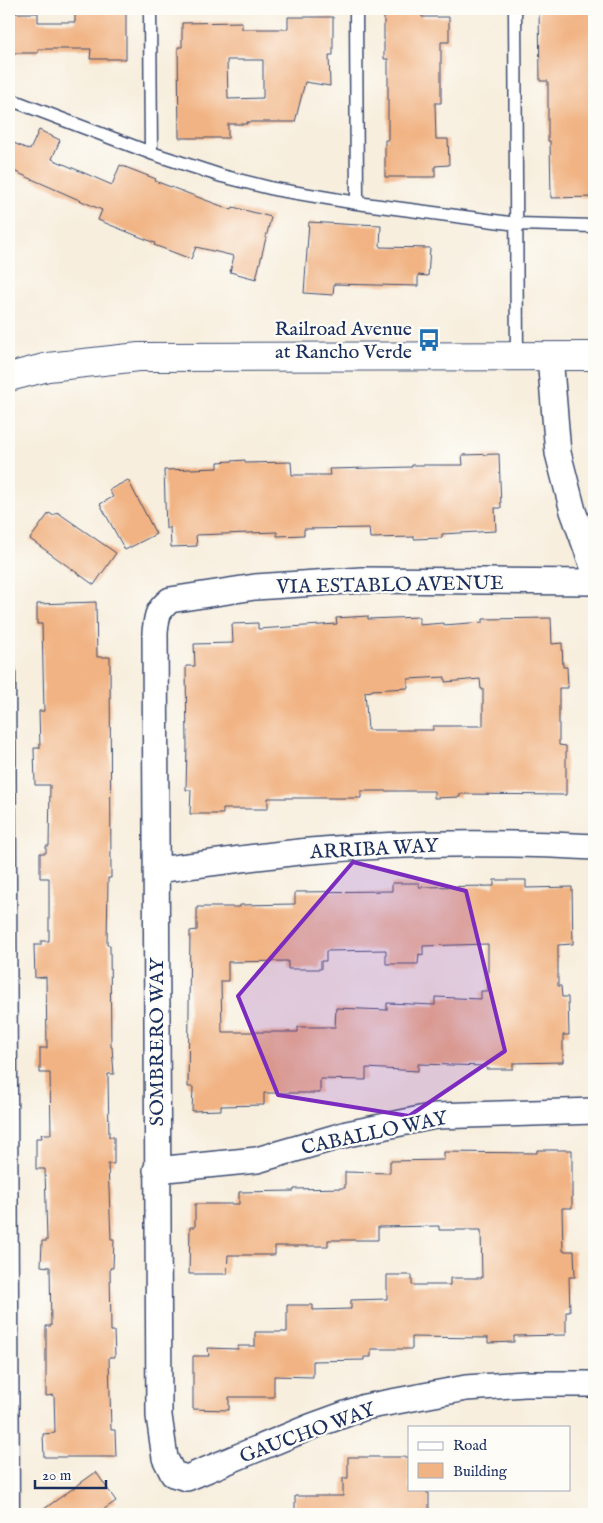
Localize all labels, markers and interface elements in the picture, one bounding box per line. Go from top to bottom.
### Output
place label: Railroad Avenue at Rancho Verde [275,317,412,365]
bus stop icon: Railroad Avenue at Rancho Verde [416,327,442,353]
street label: VIA ESTABLO AVENUE [275,571,504,600]
street label: ARRIBA WAY [308,834,440,865]
street label: SOMBRERO WAY [145,956,170,1126]
street label: CABALLO WAY [299,1105,451,1161]
street label: GAUCHO WAY [236,1397,380,1470]
legend [408,1426,570,1490]
text: Road [453,1436,488,1455]
scale bar [35,1458,106,1490]
text: Building [453,1462,508,1481]
text: 20 m [42,1466,72,1485]

